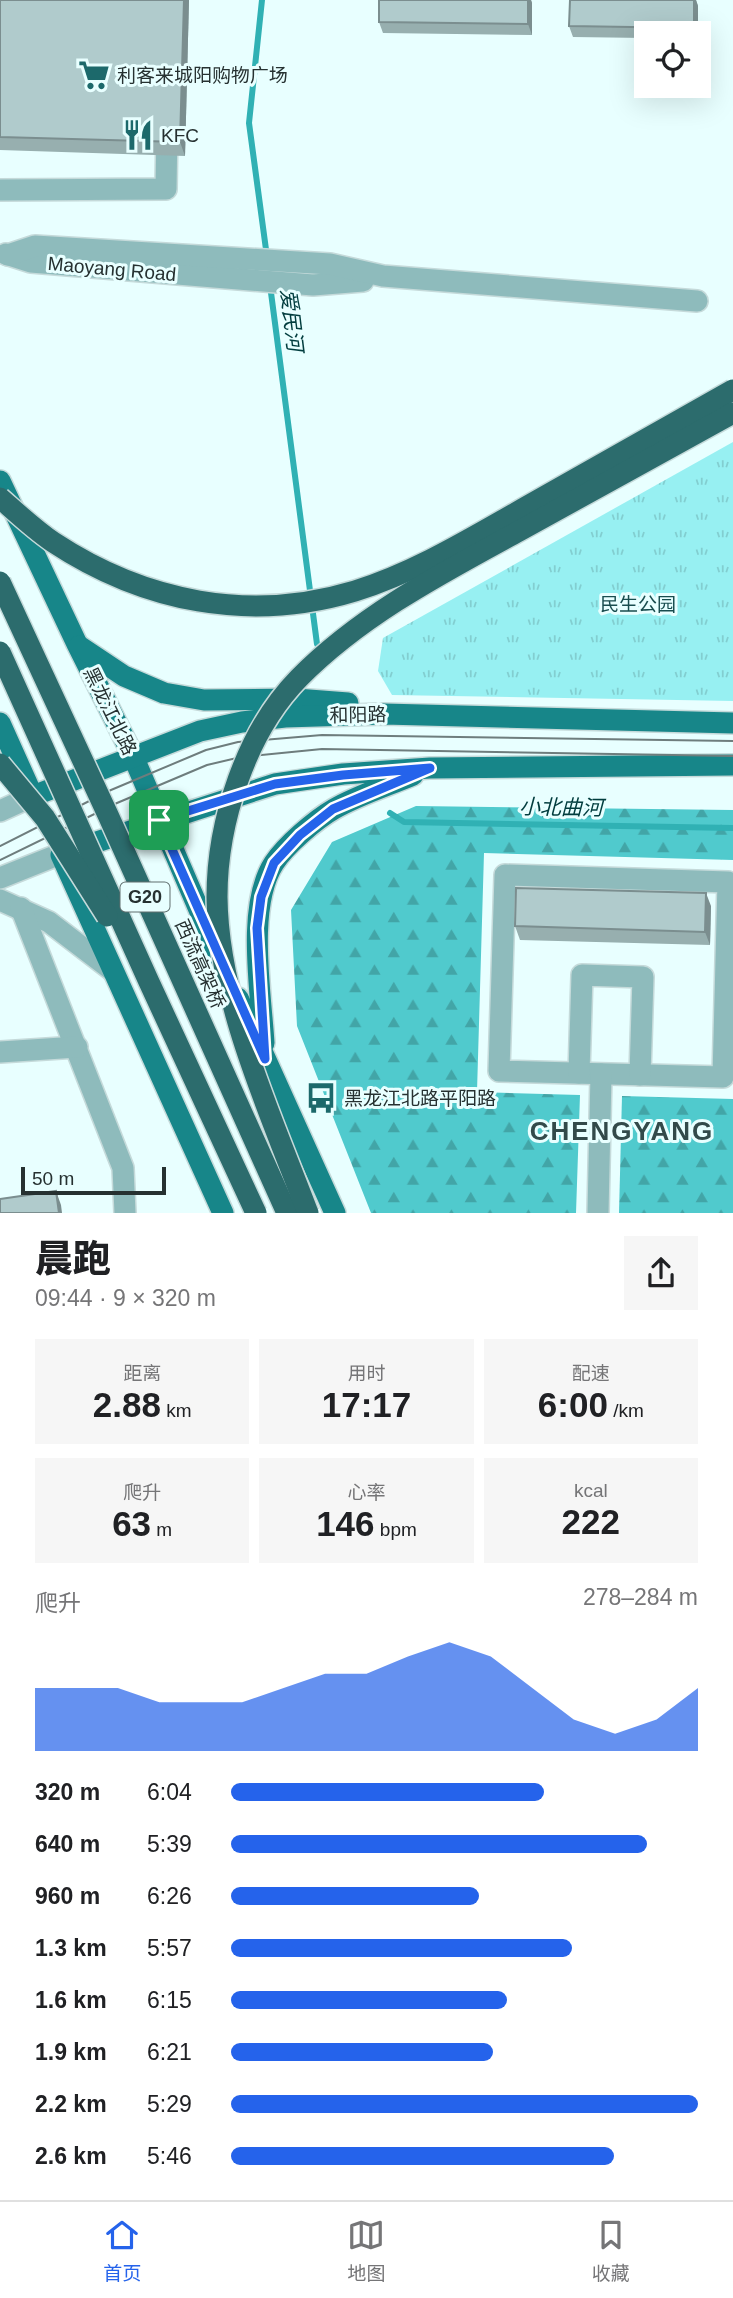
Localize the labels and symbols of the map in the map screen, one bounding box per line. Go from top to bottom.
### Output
supermarket icon: 利客来城阳购物广场 [77,58,111,92]
place label: 利客来城阳购物广场 [117,65,288,86]
restaurant icon: KFC [121,118,155,152]
place label: KFC [161,125,199,146]
street label: Maoyang Road [47,253,177,285]
water label: 爱民河 [277,287,308,357]
park label: 民生公园 [600,594,676,615]
street label: 黑龙江北路 [80,664,140,758]
street label: 和阳路 [329,704,387,726]
pin [129,790,189,850]
water label: 小北曲河 [519,795,607,819]
road number: G20 [120,882,170,912]
street label: 西流高架桥 [171,916,229,1012]
bus stop icon: 黑龙江北路平阳路 [304,1081,338,1115]
place label: 黑龙江北路平阳路 [344,1088,496,1109]
district label: CHENGYANG [530,1116,714,1146]
scale bar [21,1164,166,1196]

